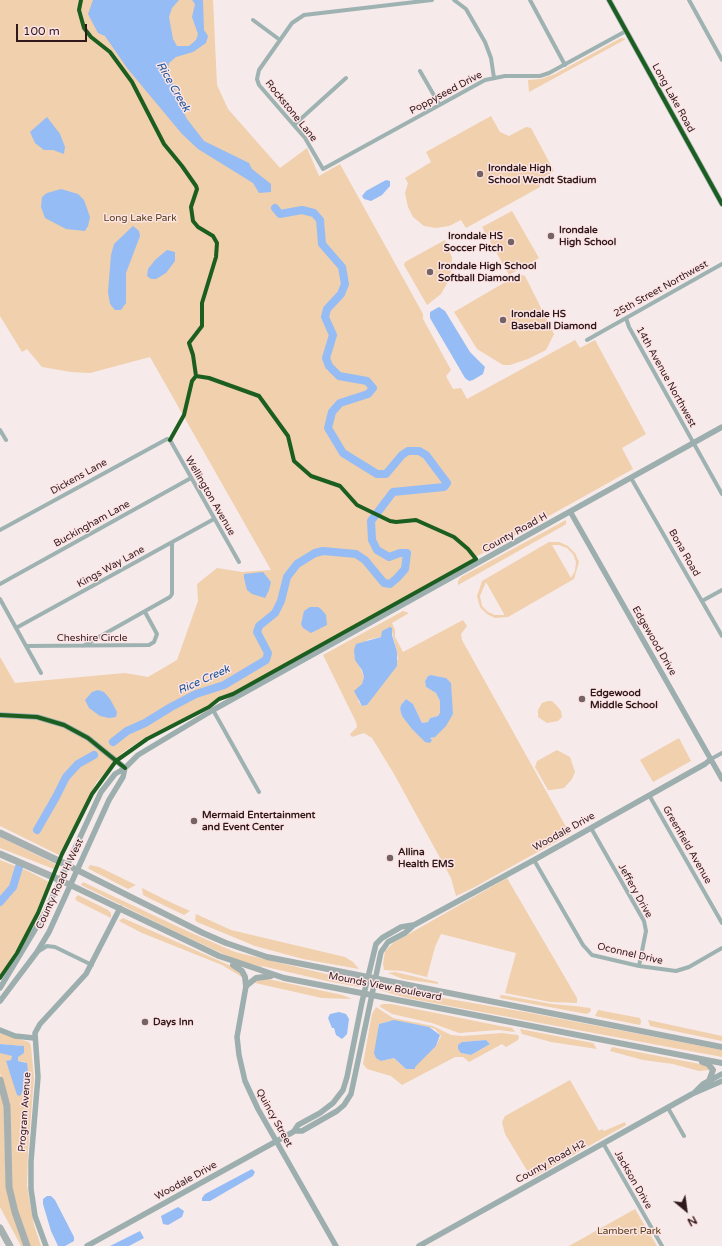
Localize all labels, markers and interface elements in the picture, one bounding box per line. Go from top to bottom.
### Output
scale bar [18,16,89,42]
text: 100 m [23,24,60,38]
water label: Rice Creek [153,60,193,114]
street label: Long Lake Road [649,61,697,135]
street label: Poppyseed Drive [408,69,484,117]
street label: Rockstone Lane [262,78,320,144]
place label: Irondale High School Wendt Stadium [488,162,596,186]
marker: Irondale High School Wendt Stadium [475,169,485,179]
park label: Long Lake Park [103,212,177,224]
place label: Irondale High School [559,224,616,248]
place label: Irondale HS Soccer Pitch [444,230,503,254]
marker: Irondale High School [546,231,556,241]
marker: Irondale HS Soccer Pitch [506,237,516,247]
street label: 25th Street Northwest [612,258,710,320]
place label: Irondale High School Softball Diamond [438,260,536,284]
marker: Irondale High School Softball Diamond [425,267,435,277]
place label: Irondale HS Baseball Diamond [511,308,597,332]
marker: Irondale HS Baseball Diamond [498,315,508,325]
street label: 14th Avenue Northwest [633,325,699,429]
street label: Wellington Avenue [182,454,238,538]
street label: Dickens Lane [49,457,109,497]
street label: Buckingham Lane [52,498,132,550]
street label: County Road H [481,510,549,556]
street label: Bona Road [666,527,702,579]
street label: Kings Way Lane [75,543,147,591]
street label: Edgewood Drive [629,604,679,678]
street label: Cheshire Circle [57,632,127,644]
water label: Rice Creek [176,663,232,697]
place label: Edgewood Middle School [590,687,658,710]
marker: Edgewood Middle School [577,694,587,704]
street label: Greenfield Avenue [660,804,714,886]
place label: Mermaid Entertainment and Event Center [202,809,315,832]
street label: Woodale Drive [531,810,597,854]
marker: Mermaid Entertainment and Event Center [189,816,199,826]
street label: County Road H West [34,837,86,931]
place label: Allina Health EMS [398,846,454,870]
marker: Allina Health EMS [385,853,395,863]
street label: Jeffery Drive [615,862,655,920]
street label: Oconnel Drive [596,941,664,967]
street label: Mounds View Boulevard [327,970,443,1004]
place label: Days Inn [153,1016,194,1028]
marker: Days Inn [140,1017,150,1027]
street label: Program Avenue [16,1072,34,1152]
street label: Quincy Street [253,1087,295,1149]
street label: County Road H2 [514,1138,588,1186]
street label: Jackson Drive [612,1149,654,1211]
street label: Woodale Drive [153,1159,219,1203]
north arrow [666,1190,706,1230]
text: N [685,1213,699,1229]
park label: Lambert Park [597,1225,661,1237]

